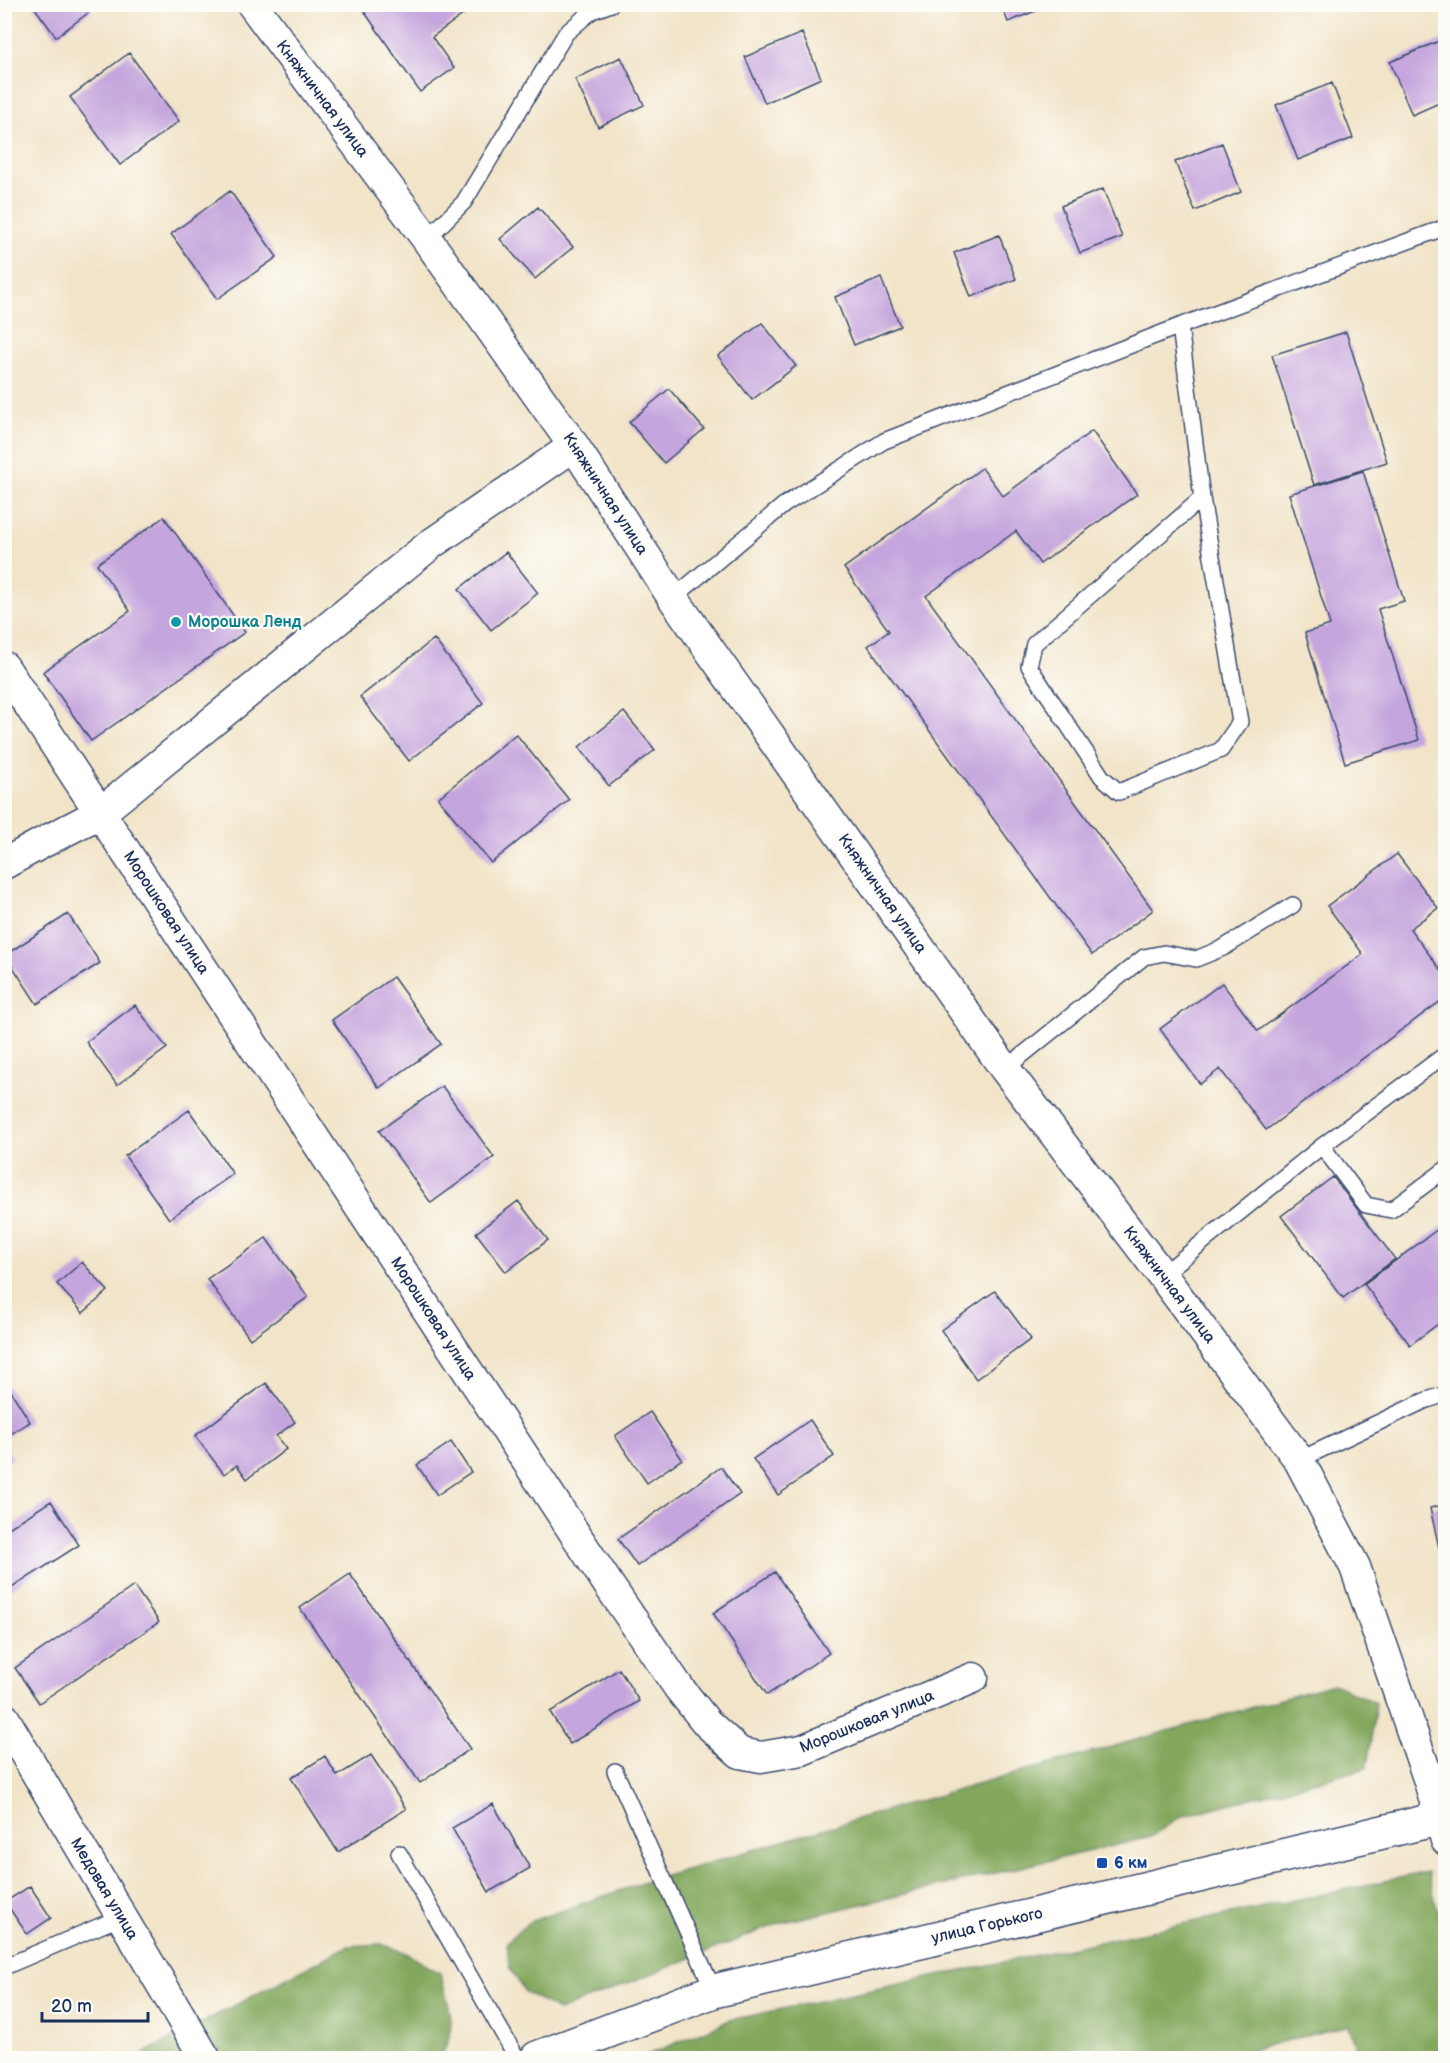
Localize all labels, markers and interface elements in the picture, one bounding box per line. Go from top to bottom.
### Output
street label: Княжничная улица [272,37,373,162]
street label: Княжничная улица [558,429,652,559]
place label: Морошка Ленд [188,613,302,632]
marker: Морошка Ленд [169,615,183,629]
street label: Княжничная улица [834,831,931,958]
street label: Морошковая улица [119,848,213,979]
street label: Княжничная улица [1119,1223,1220,1348]
street label: Морошковая улица [386,1254,480,1385]
street label: Морошковая улица [797,1686,938,1758]
street label: Медовая улица [66,1835,142,1944]
place label: 6 км [1114,1854,1147,1873]
marker: 6 км [1095,1856,1109,1870]
street label: улица Горького [930,1904,1044,1948]
scale bar [42,1985,148,2023]
text: 20 m [51,1996,92,2017]

